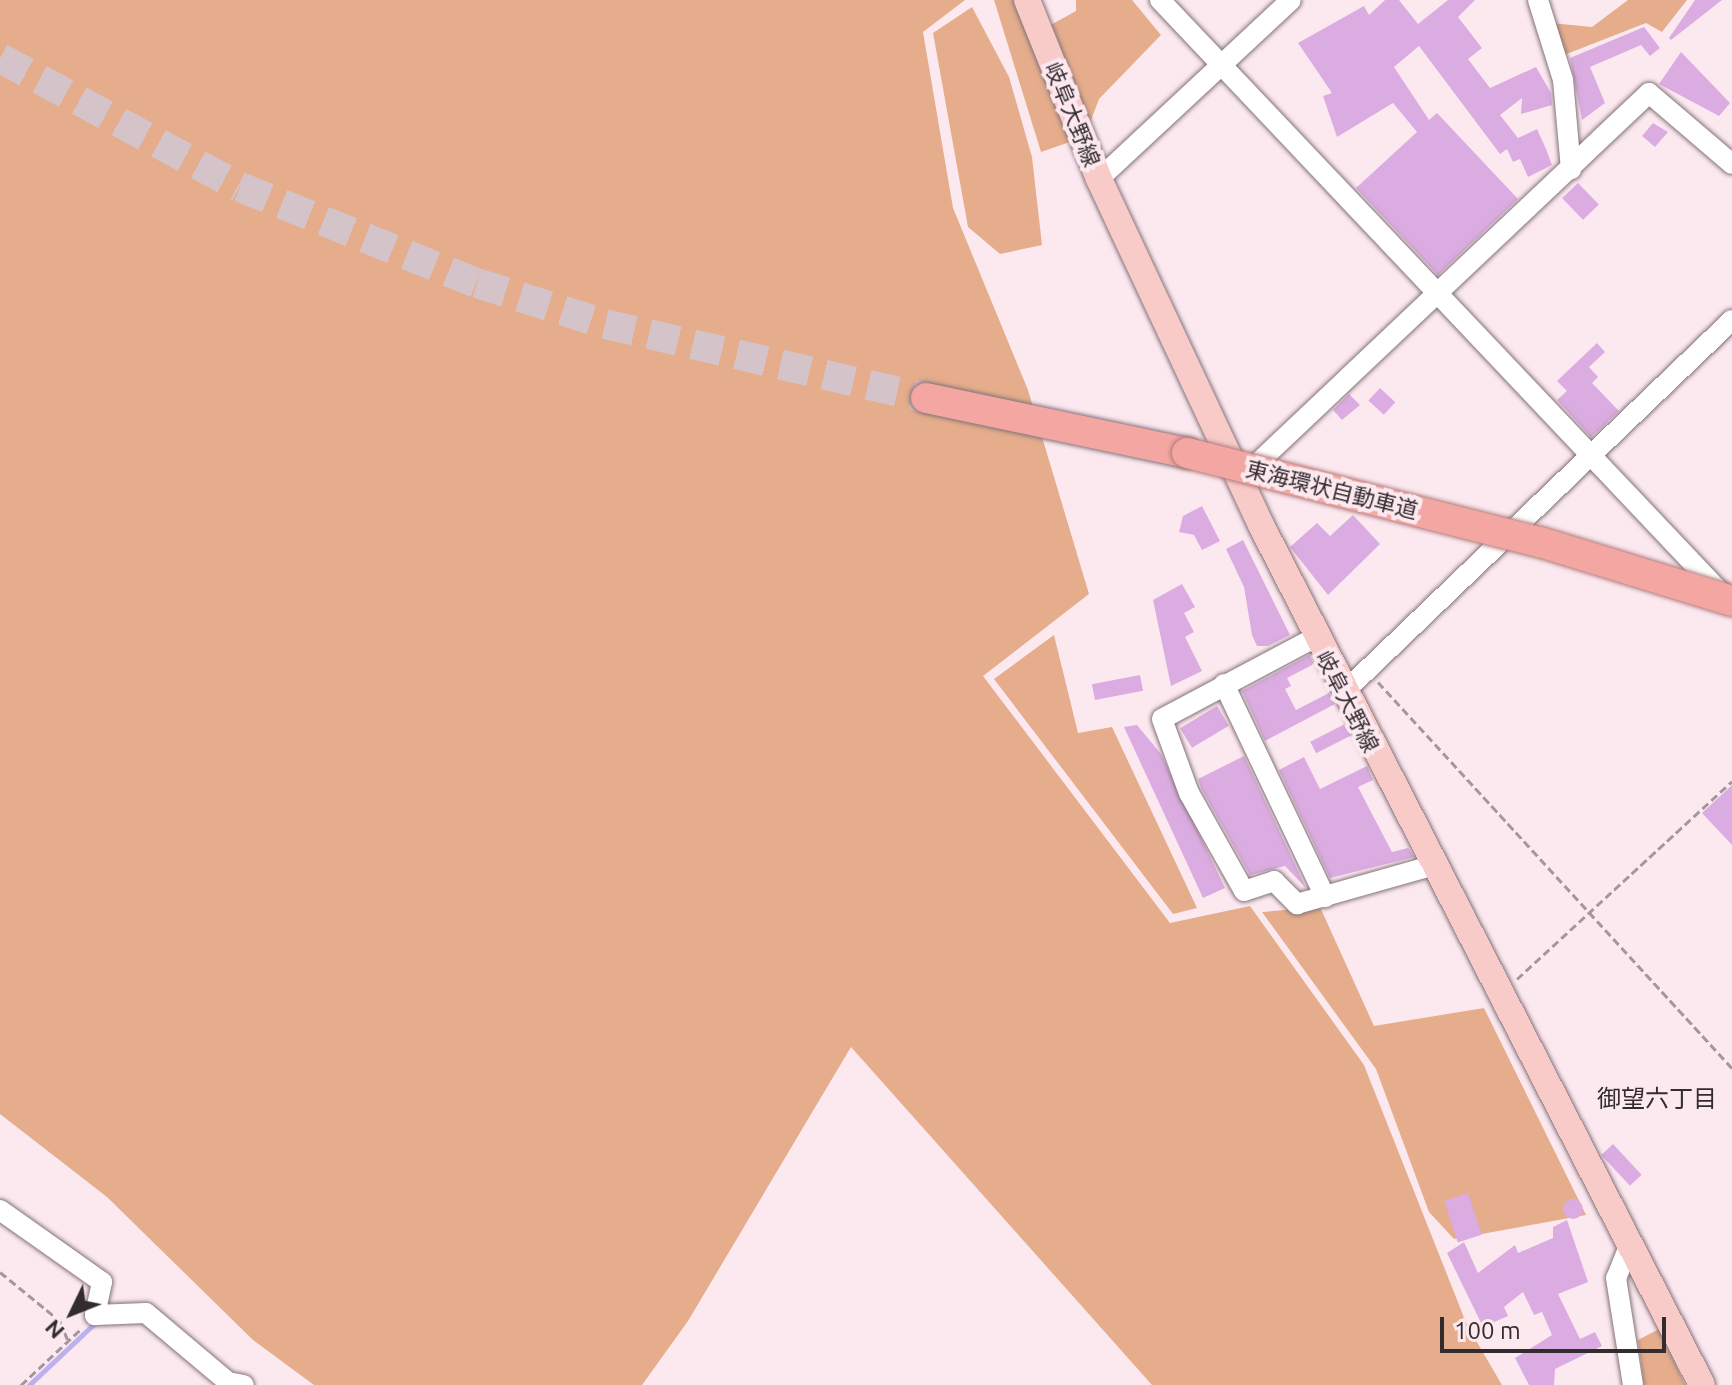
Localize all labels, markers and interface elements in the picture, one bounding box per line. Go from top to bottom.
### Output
street label: 岐阜大野線 [1040,58,1106,170]
street label: 東海環状自動車道 [1243,455,1421,523]
street label: 岐阜大野線 [1311,646,1385,756]
district label: 御望六丁目 [1597,1085,1717,1113]
north arrow [32,1273,112,1353]
scale bar [1444,1301,1670,1351]
text: N [39,1315,69,1344]
text: 100 m [1454,1317,1521,1344]

